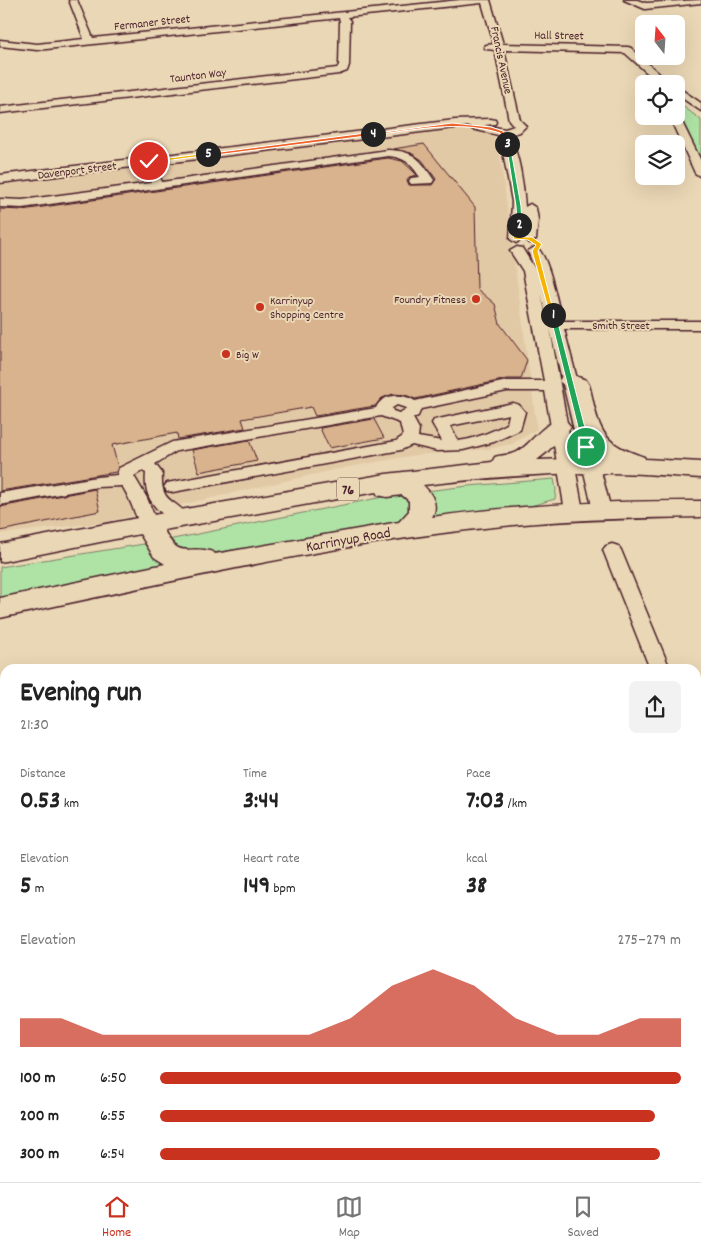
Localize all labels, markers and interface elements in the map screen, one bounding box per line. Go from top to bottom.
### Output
street label: Fermaner Street [113,11,191,36]
north arrow [635,15,685,65]
map controls [635,15,685,185]
street label: Francis Avenue [485,25,516,96]
street label: Hall Street [534,28,584,45]
street label: Taunton Way [169,64,228,88]
button: locate [635,75,685,125]
pin: 4 [360,122,386,146]
text: 4 [371,124,376,144]
pin: 3 [494,132,520,156]
text: 3 [504,134,511,154]
button: layers [635,135,685,185]
pin [128,140,170,182]
pin: 5 [196,142,220,166]
text: 5 [205,144,212,164]
icon: check [135,147,163,175]
street label: Davenport Street [37,158,118,185]
pin: 2 [506,212,532,238]
text: 2 [516,215,523,235]
place label: Foundry Fitness [394,292,466,309]
place label: Karrinyup Shopping Centre [270,293,344,324]
marker: Foundry Fitness [470,293,482,305]
marker: Karrinyup Shopping Centre [254,301,266,313]
pin: 1 [540,302,566,328]
text: 1 [552,305,555,325]
street label: Smith Street [592,318,650,335]
place label: Big W [236,347,259,364]
marker: Big W [220,348,232,360]
pin [565,426,607,468]
icon: arrive [572,433,600,461]
road number: 76 [337,478,359,500]
street label: Karrinyup Road [304,523,392,559]
text: Evening run [20,675,142,715]
button: share [629,681,681,733]
text: 21:30 [20,714,49,737]
text: Distance [20,764,66,784]
text: Time [243,764,267,784]
text: Pace [466,764,491,784]
text: 0.53 [20,784,60,820]
text: 3:44 [243,784,279,820]
text: 7:03 [466,784,504,820]
text: km [60,794,79,814]
text: /km [504,794,527,814]
text: Elevation [20,849,69,869]
text: Heart rate [243,849,300,869]
text: kcal [466,849,487,869]
text: 5 [20,869,32,905]
text: 149 [243,869,270,905]
text: 38 [466,869,487,905]
text: m [32,879,44,899]
text: bpm [270,879,296,899]
text: Elevation [20,929,76,952]
text: 275–279 m [617,929,681,952]
text: 100 m [20,1067,56,1090]
text: 6:50 [100,1067,127,1090]
text: 200 m [20,1105,59,1128]
text: 6:55 [100,1105,125,1128]
text: 300 m [20,1143,59,1166]
text: 6:54 [100,1143,125,1166]
tab: Home [102,1193,131,1243]
tab: Map [335,1193,363,1243]
tab: Saved [568,1193,599,1243]

